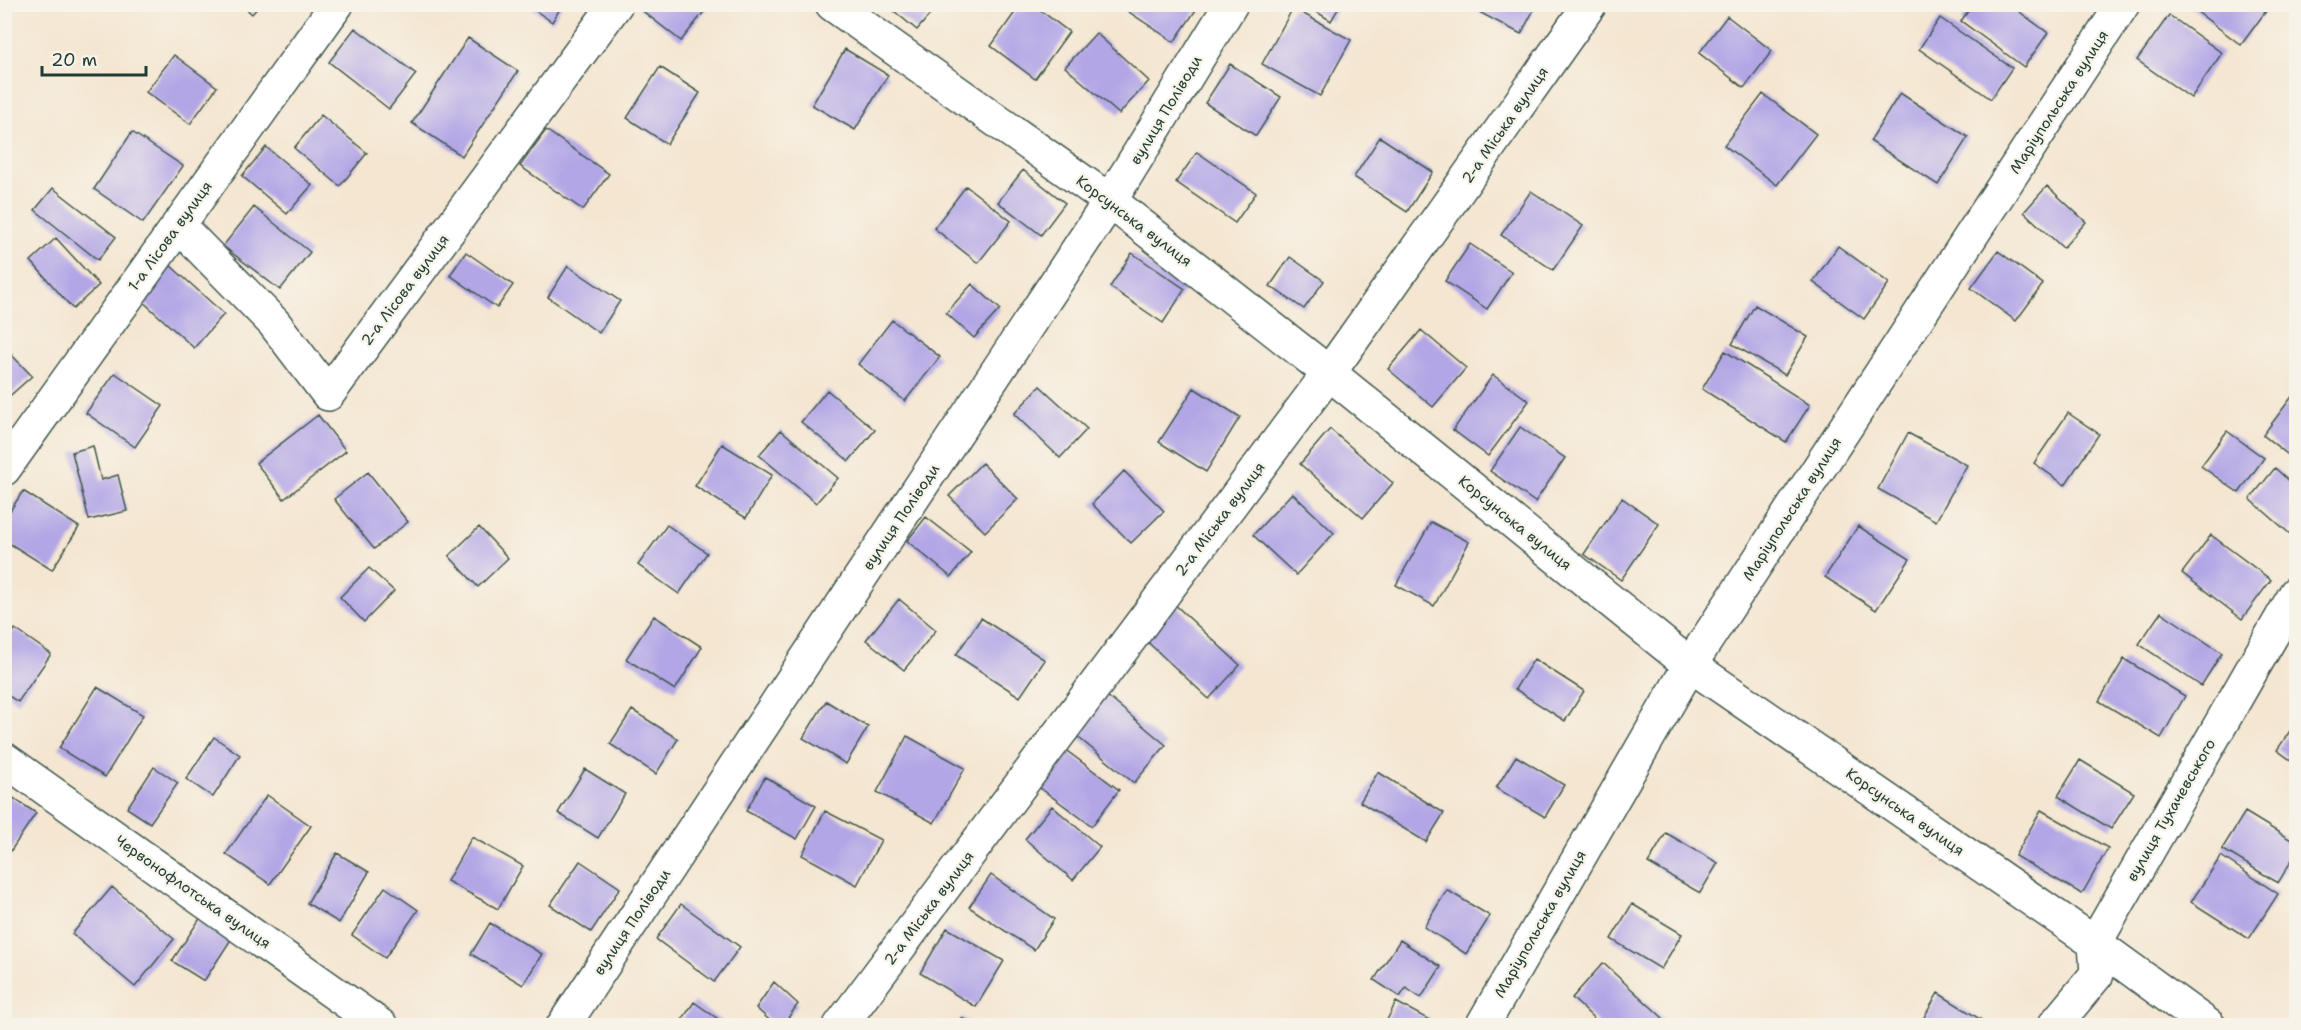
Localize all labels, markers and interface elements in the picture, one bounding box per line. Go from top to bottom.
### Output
street label: Маріупольська вулиця [2005,26,2113,178]
scale bar [42,39,146,77]
text: 20 m [51,48,97,72]
street label: вулиця Поліводи [1125,51,1207,168]
street label: 2-а Міська вулиця [1457,63,1553,187]
street label: Корсунська вулиця [1072,171,1196,271]
street label: 1-а Лісова вулиця [123,177,217,295]
street label: 2-а Лісова вулиця [356,230,454,350]
street label: Маріупольська вулиця [1738,433,1846,585]
street label: 2-а Міська вулиця [1170,458,1270,580]
street label: вулиця Поліводи [858,460,944,574]
street label: Корсунська вулиця [1454,471,1576,575]
street label: вулиця Тухачевського [2122,735,2220,885]
street label: Корсунська вулиця [1842,764,1968,860]
street label: Червонофлотська вулиця [111,831,275,953]
street label: Маріупольська вулиця [1489,846,1591,1002]
street label: 2-а Міська вулиця [879,847,979,969]
street label: вулиця Поліводи [589,865,675,979]

